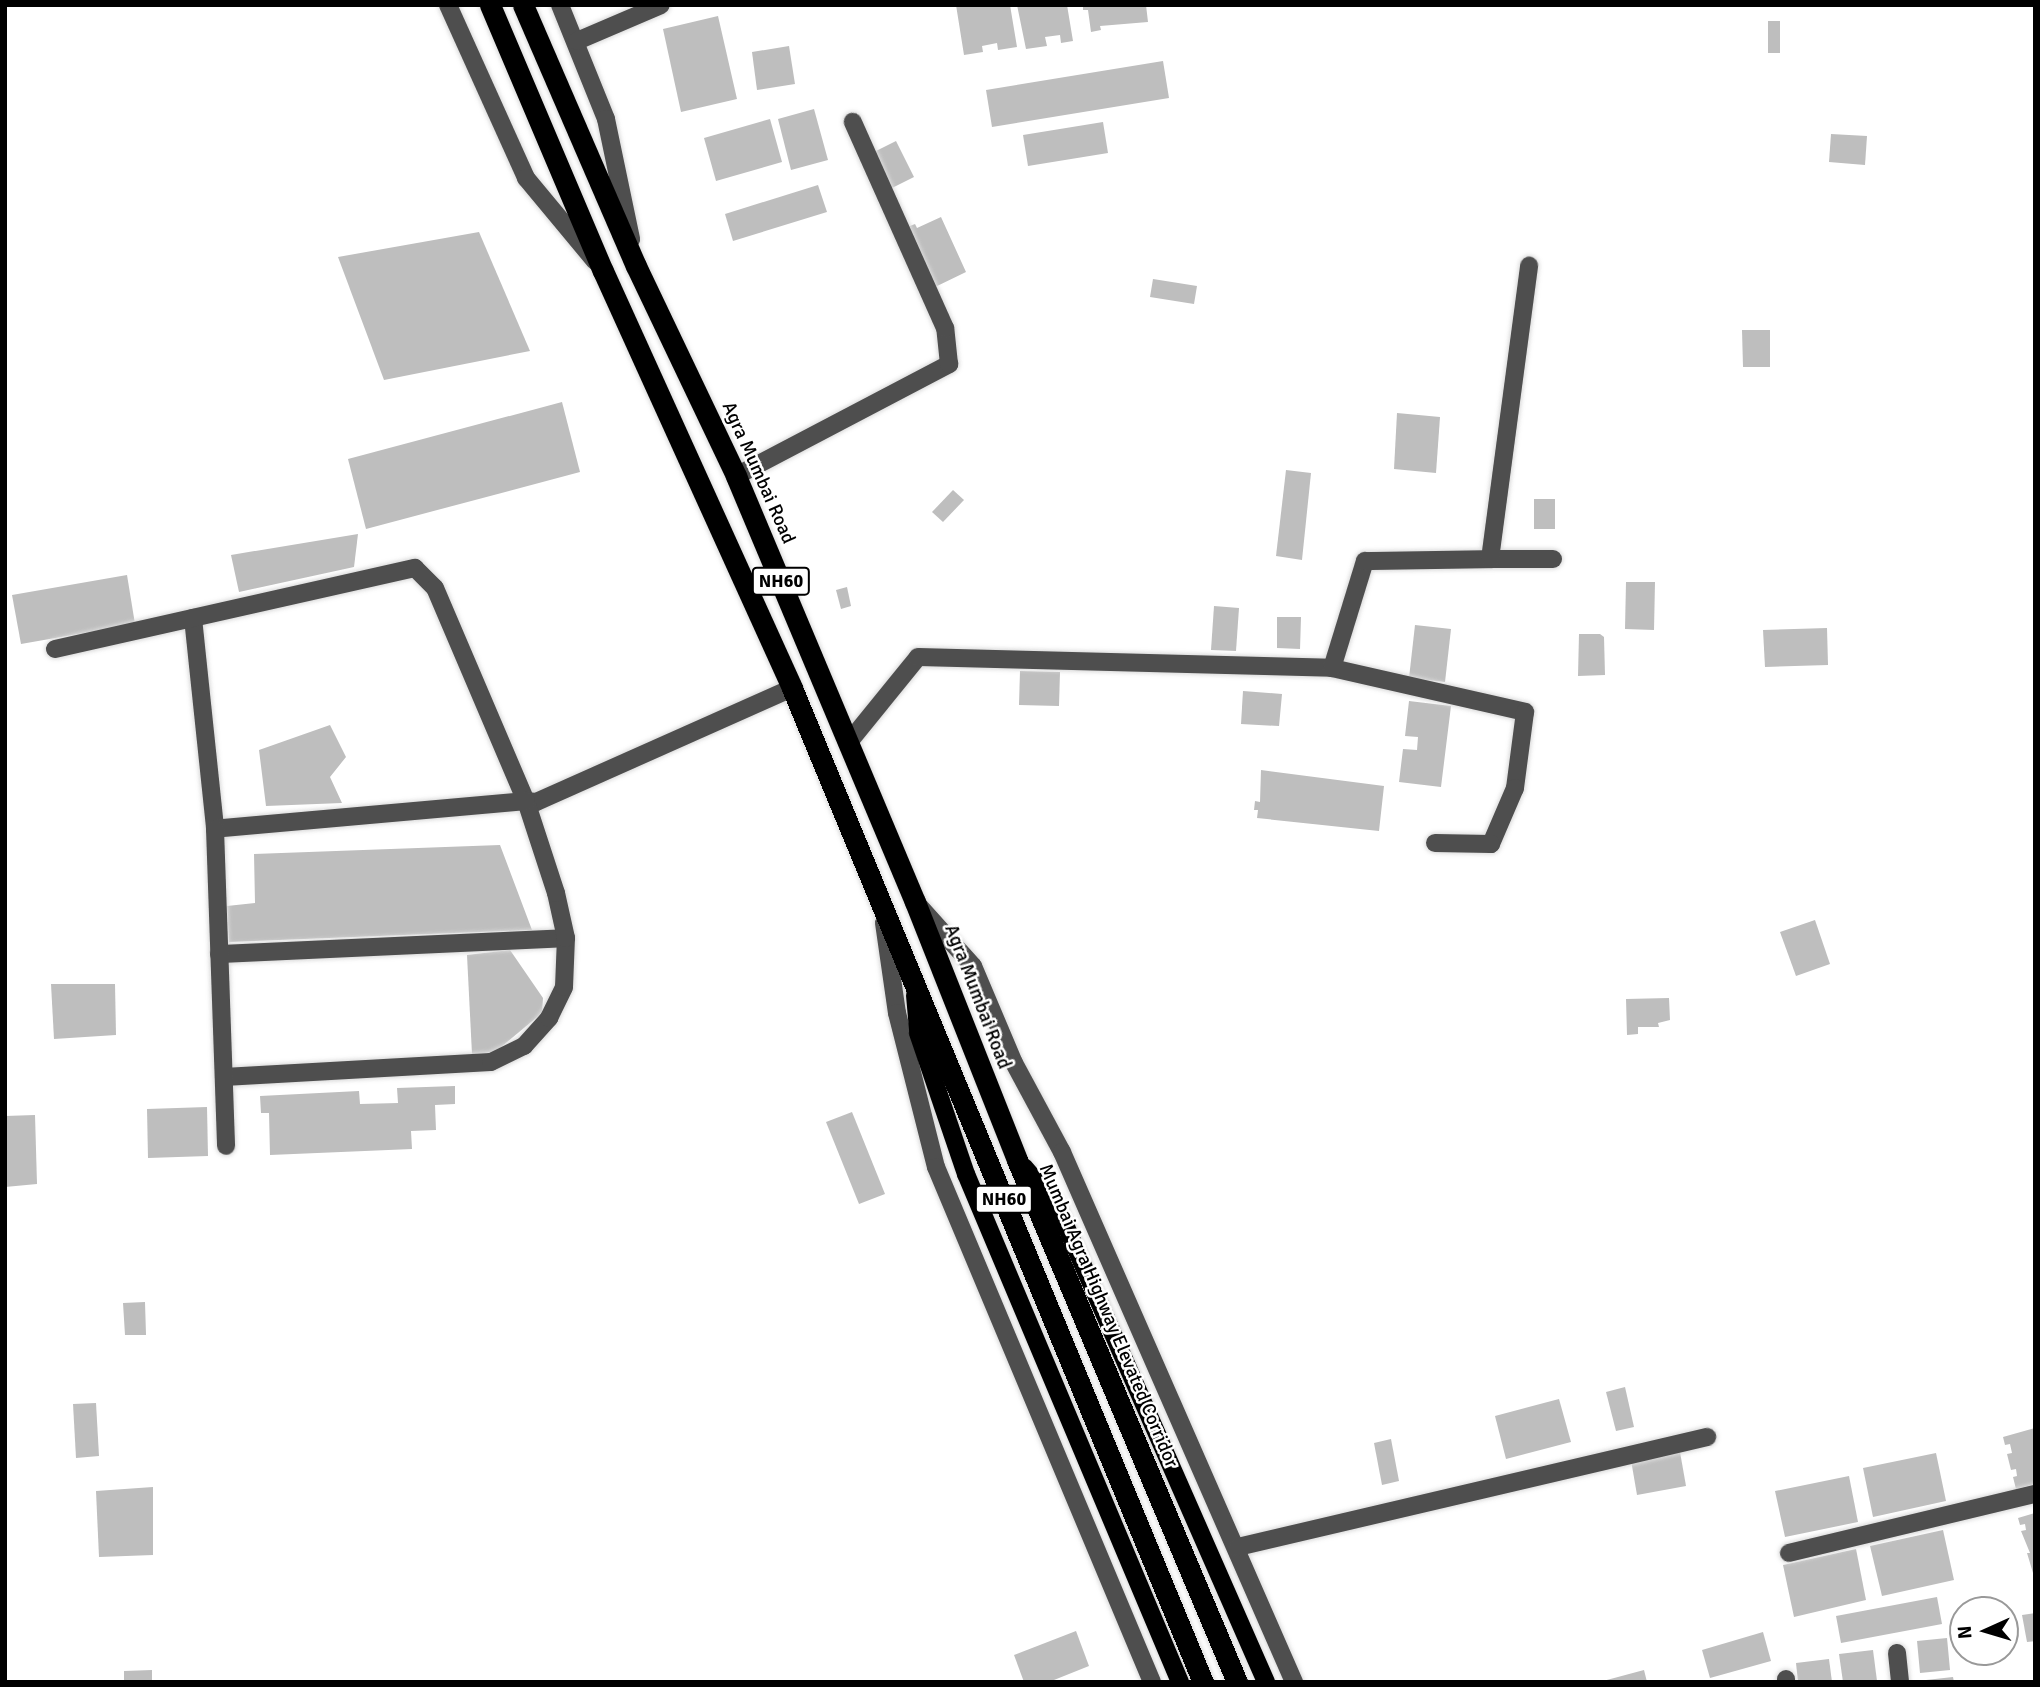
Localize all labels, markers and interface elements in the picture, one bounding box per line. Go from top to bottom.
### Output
street label: Agra Mumbai Road [717,399,799,547]
road number: NH60 [751,566,811,596]
street label: Agra Mumbai Road [939,922,1015,1072]
street label: Mumbai Agra Highway Elevated Corridor [1034,1161,1182,1471]
road number: NH60 [974,1184,1034,1214]
north arrow [1949,1596,2019,1666]
text: N [1953,1625,1977,1640]

